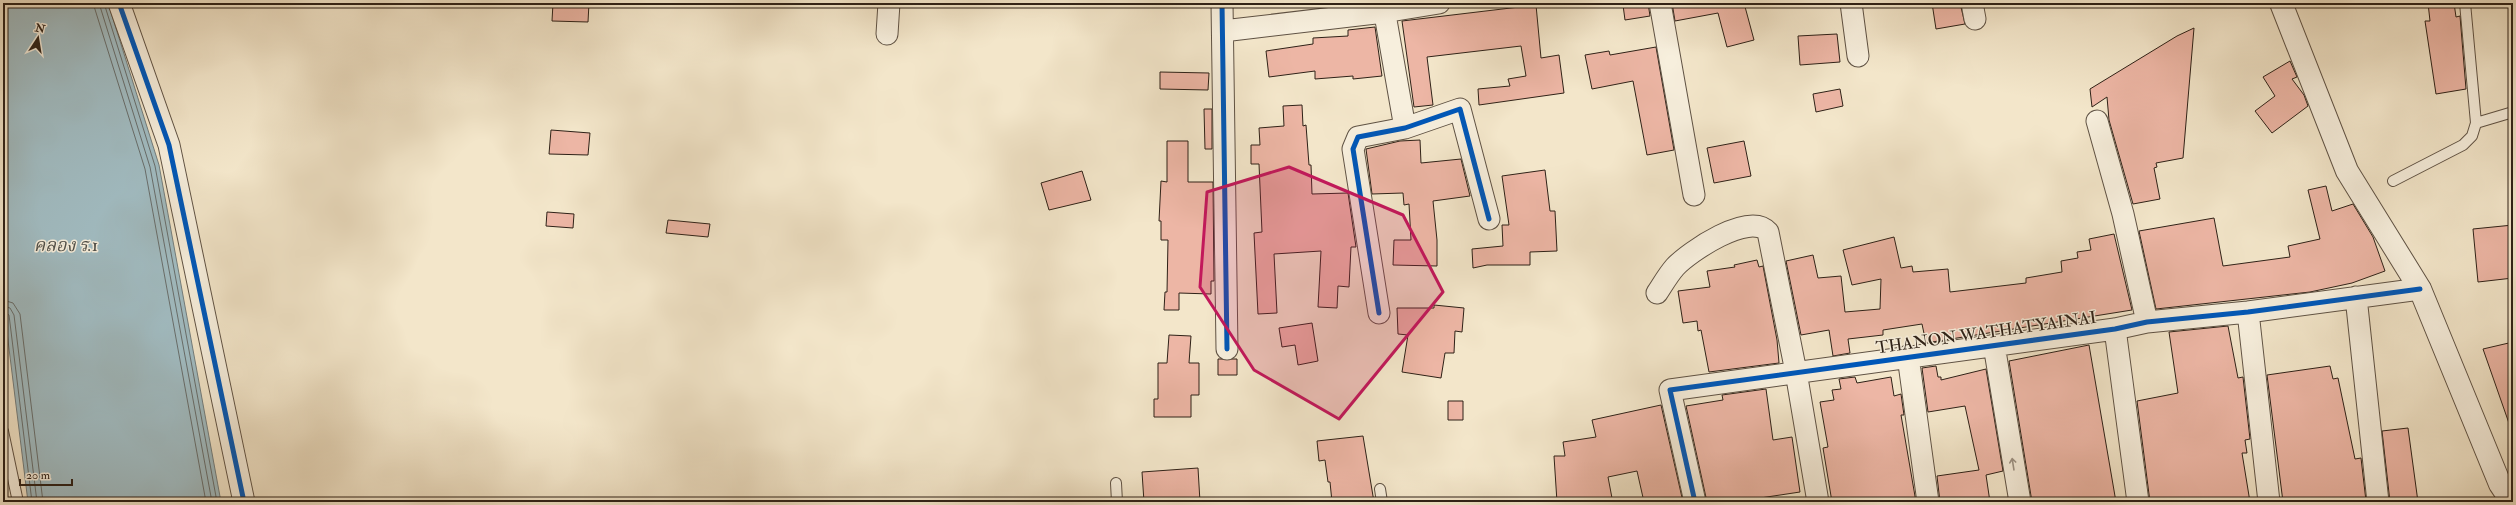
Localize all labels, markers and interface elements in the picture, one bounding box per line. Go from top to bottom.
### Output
north arrow [18,18,58,58]
text: N [33,21,47,36]
water label: คลอง ร.1 [34,234,98,257]
street label: THANON WATHATYAINAI [1874,307,2098,358]
one-way arrow [2009,457,2017,470]
scale bar [20,461,72,487]
text: 20 m [26,468,51,483]

